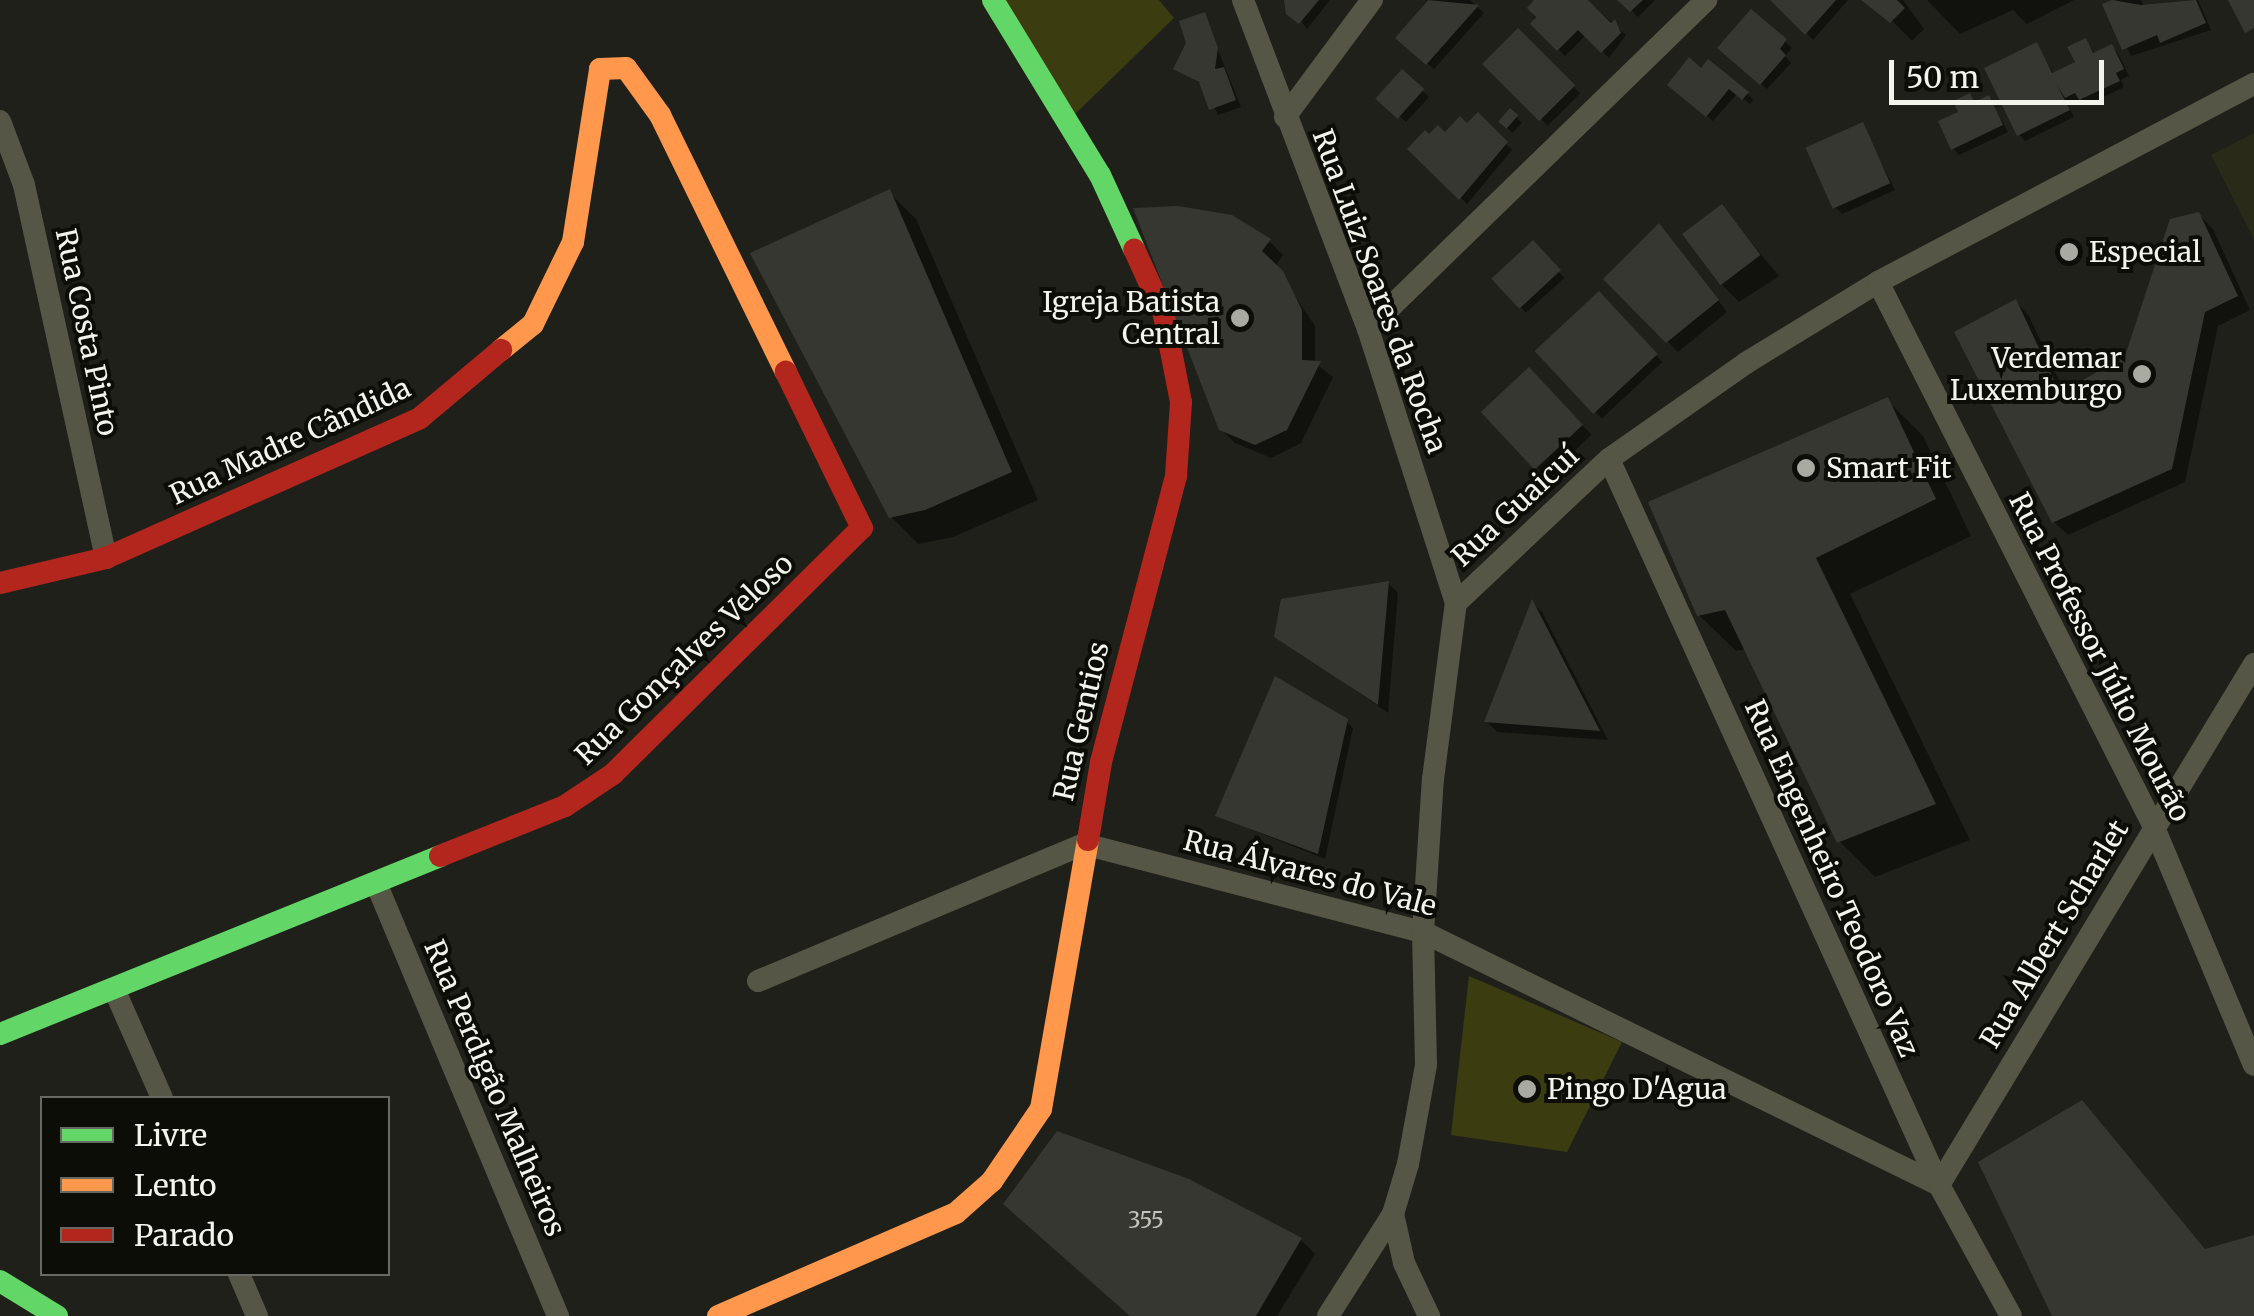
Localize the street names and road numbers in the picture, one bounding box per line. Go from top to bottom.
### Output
street label: Rua Luiz Soares da Rocha [1306,125,1454,457]
street label: Rua Costa Pinto [49,225,125,439]
street label: Rua Madre Cândida [164,371,416,511]
street label: Rua Guaicuí [1445,439,1585,573]
street label: Rua Professor Júlio Mourão [2002,487,2198,827]
street label: Rua Gonçalves Veloso [568,546,800,772]
street label: Rua Gentios [1046,638,1116,804]
street label: Rua Engenheiro Teodoro Vaz [1738,694,1926,1062]
street label: Rua Albert Scharlet [1973,814,2135,1054]
street label: Rua Álvares do Vale [1180,823,1440,923]
street label: Rua Perdigão Malheiros [417,935,573,1241]

